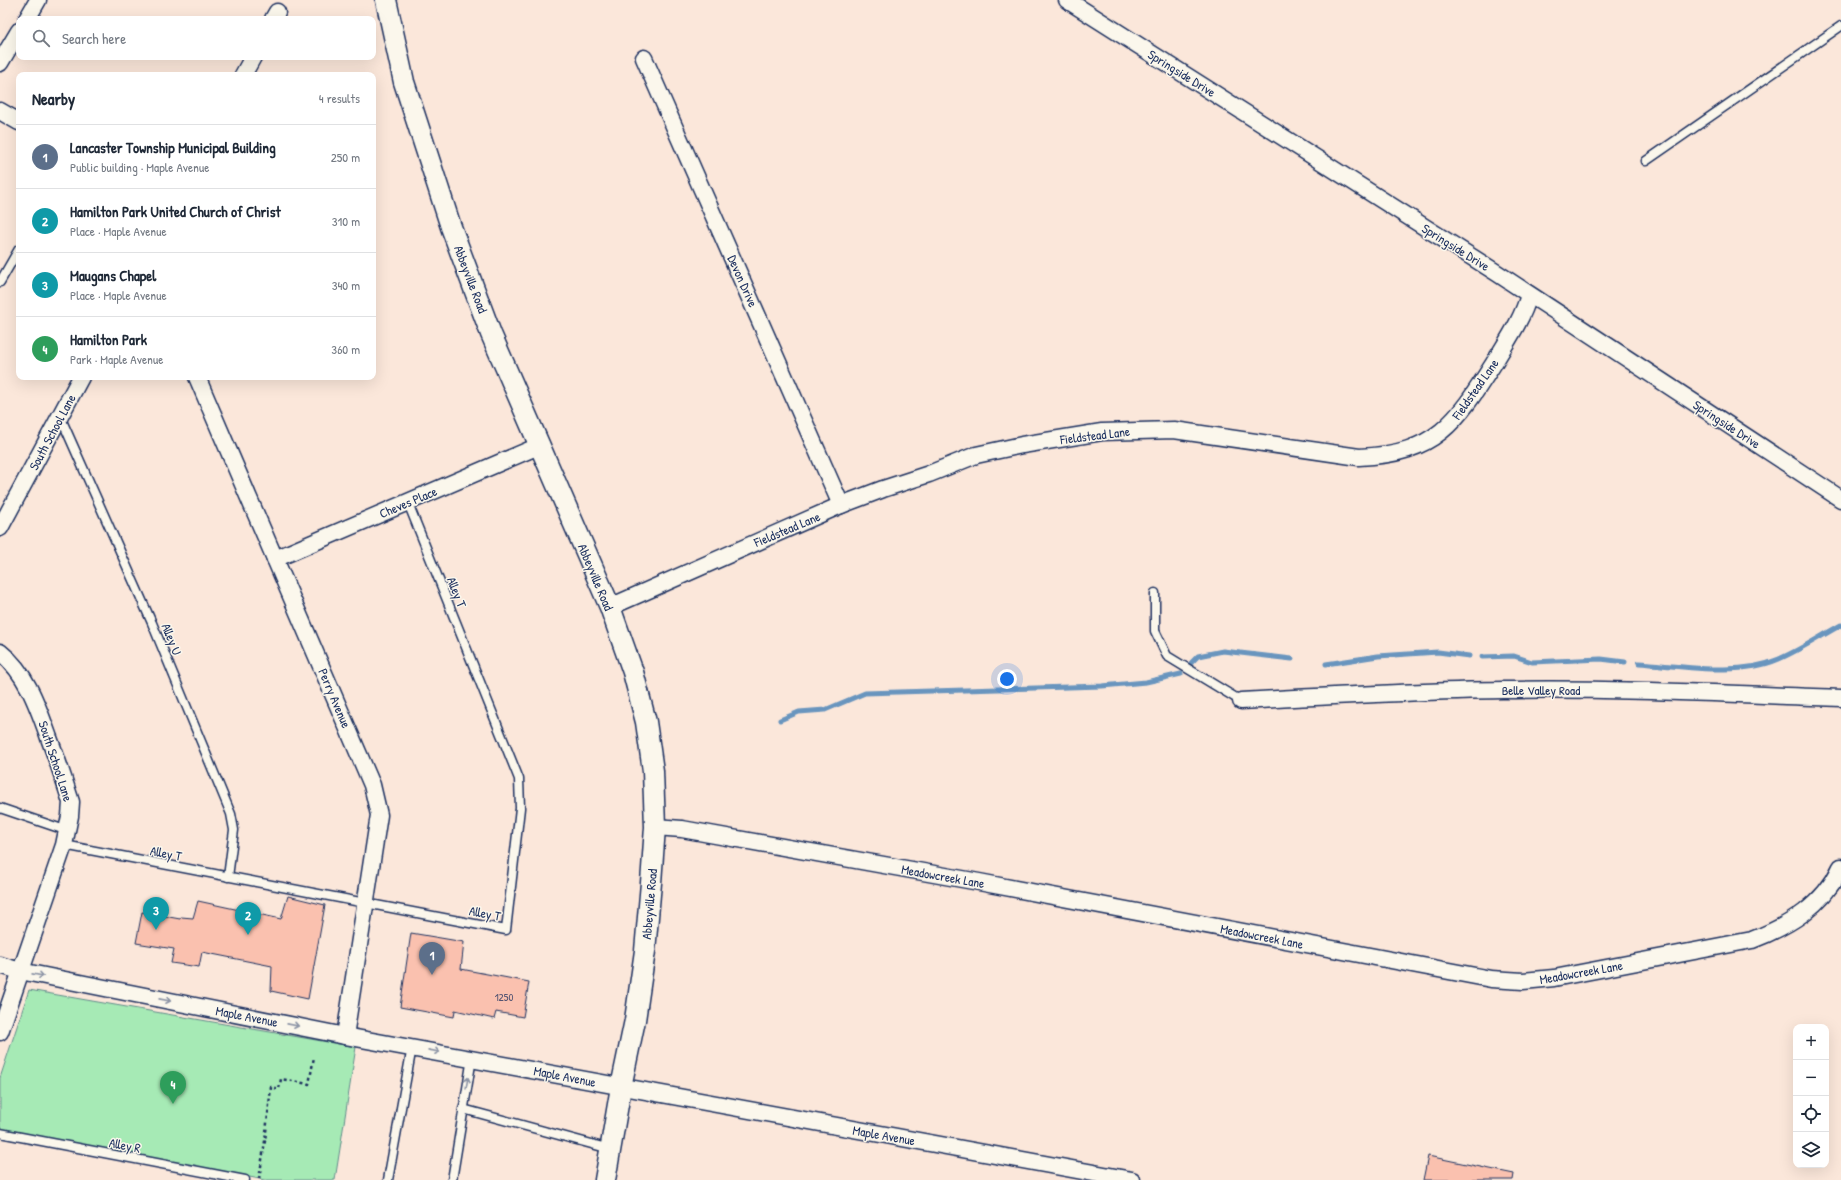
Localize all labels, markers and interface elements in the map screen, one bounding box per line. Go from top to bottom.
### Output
search box [16,16,376,60]
icon: search [30,27,52,49]
text: Search here [62,28,126,49]
street label: Springside Drive [1145,45,1219,101]
text: Nearby [32,87,75,110]
text: 4 results [319,89,360,107]
text: Lancaster Township Municipal Building [70,137,276,158]
text: 1 [43,148,47,166]
text: 250 m [331,148,360,166]
text: Public building · Maple Avenue [70,158,209,176]
text: Hamilton Park United Church of Christ [70,201,281,222]
text: 2 [42,212,48,230]
text: 310 m [332,212,360,230]
street label: Springside Drive [1419,219,1493,275]
text: Place · Maple Avenue [70,222,167,240]
street label: Abbeyville Road [450,243,492,315]
street label: Devon Drive [724,252,762,310]
text: Maugans Chapel [70,265,156,286]
text: 3 [42,276,48,294]
text: 340 m [332,276,360,294]
text: Place · Maple Avenue [70,286,167,304]
text: Hamilton Park [70,329,147,350]
text: 4 [43,340,47,358]
text: 360 m [331,340,360,358]
text: Park · Maple Avenue [70,350,163,368]
street label: Fieldstead Lane [1447,355,1503,424]
street label: South School Lane [24,391,80,473]
street label: Springside Drive [1690,396,1764,452]
street label: Fieldstead Lane [1058,422,1131,448]
street label: Cheves Place [376,482,440,522]
street label: Fieldstead Lane [750,507,823,551]
street label: Abbeyville Road [574,541,618,613]
street label: Alley T [443,574,472,611]
street label: Alley U [158,620,186,658]
street label: Perry Avenue [314,666,356,730]
your location [997,669,1017,689]
street label: Belle Valley Road [1502,681,1580,699]
street label: South School Lane [35,718,77,804]
street label: Alley T [149,841,184,865]
street label: Meadowcreek Lane [900,860,986,892]
street label: Abbeyville Road [637,868,661,940]
pin: 3 [143,897,169,930]
street label: Alley T [468,901,503,925]
pin: 2 [235,902,261,935]
street label: Meadowcreek Lane [1219,919,1305,953]
pin: 1 [419,942,445,975]
street label: Meadowcreek Lane [1538,956,1624,988]
one-way arrow [31,971,44,979]
house number: 1250 [495,990,513,1004]
one-way arrow [158,996,171,1004]
street label: Maple Avenue [214,1001,280,1031]
one-way arrow [286,1022,299,1030]
map controls [1793,1024,1829,1168]
button: + [1793,1024,1829,1060]
one-way arrow [428,1047,441,1055]
button: − [1793,1060,1829,1096]
street label: Maple Avenue [532,1061,598,1091]
pin: 4 [160,1071,186,1104]
one-way arrow [463,1077,471,1090]
button: locate [1793,1096,1829,1132]
street label: Maple Avenue [851,1121,917,1149]
button: layers [1793,1132,1829,1168]
street label: Alley R [108,1133,142,1157]

